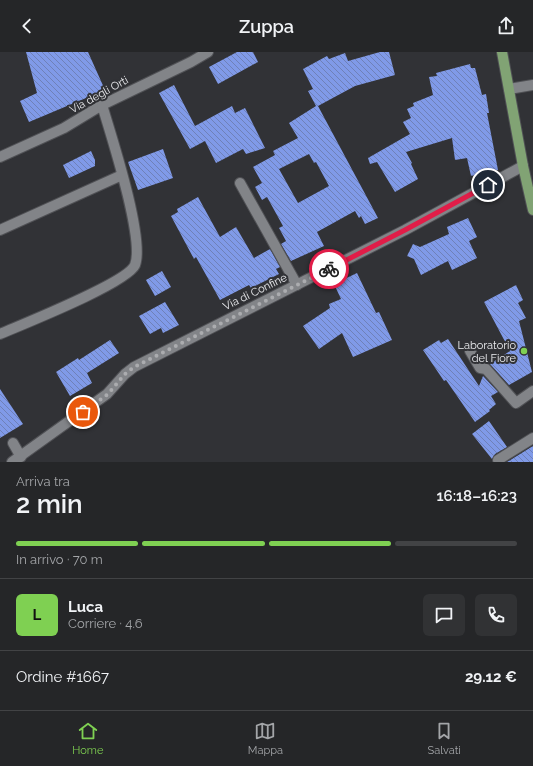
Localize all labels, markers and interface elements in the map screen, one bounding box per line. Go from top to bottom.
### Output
icon: back [16,15,38,37]
icon: share [495,15,517,37]
text: Zuppa [239,16,294,37]
street label: Via degli Orti [67,74,131,116]
pin [471,168,505,202]
icon: home [477,174,499,196]
courier [309,249,349,289]
icon: bike [318,258,340,280]
street label: Via di Confine [221,271,290,313]
place label: Laboratorio del Fiore [458,339,517,365]
marker: Laboratorio del Fiore [519,346,529,356]
pin [66,395,100,429]
icon: bag [72,401,94,423]
text: Arriva tra [16,474,70,489]
text: 16:18–16:23 [437,487,517,505]
text: 2 min [16,489,83,519]
text: In arrivo · 70 m [16,552,103,567]
button: chat [423,594,465,636]
button: phone [475,594,517,636]
text: Luca [68,598,103,616]
text: L [33,606,41,624]
text: Corriere · 4.6 [68,616,143,631]
text: Ordine #1667 [16,668,109,686]
text: 29.12 € [465,668,517,686]
tab: Home [72,720,103,757]
tab: Mappa [248,720,283,757]
tab: Salvati [428,720,461,757]

